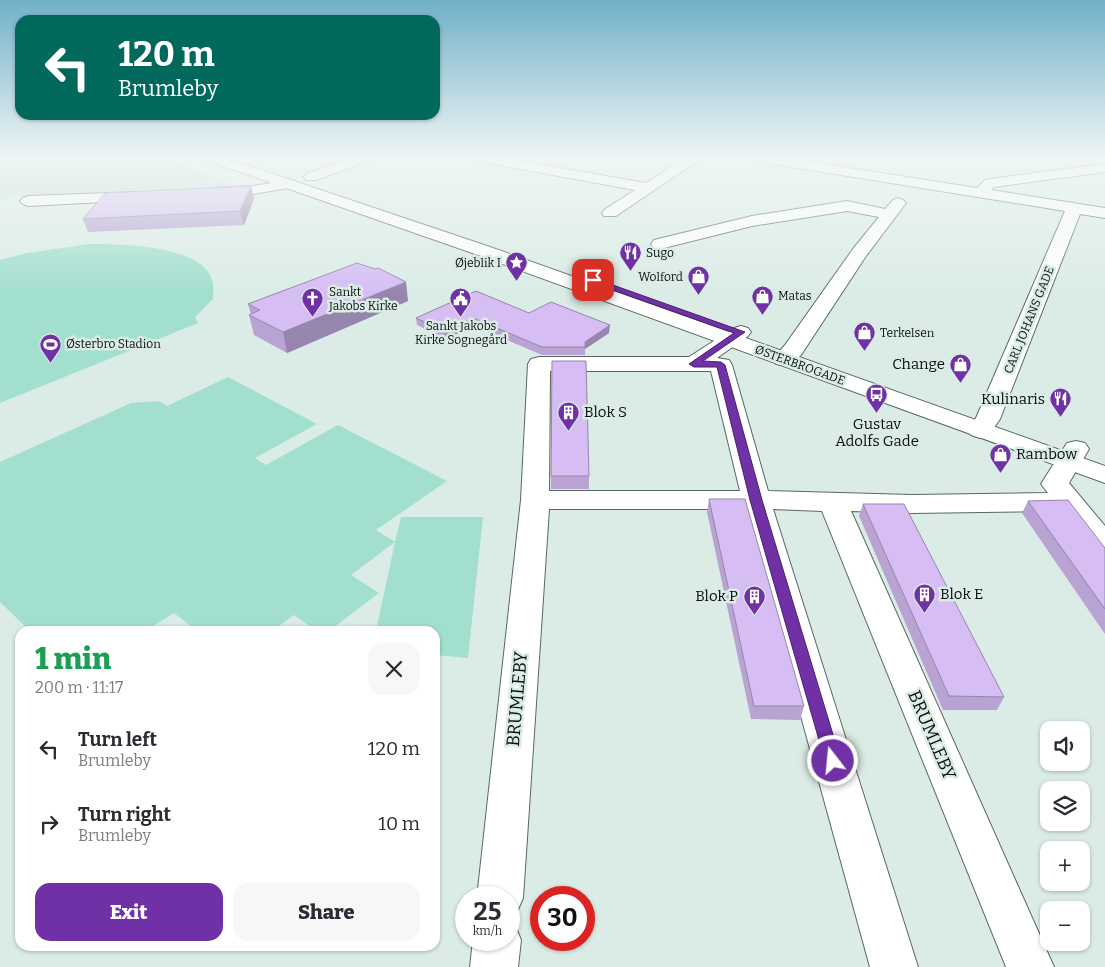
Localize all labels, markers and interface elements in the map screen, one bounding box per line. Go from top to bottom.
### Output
text: 120 m [118,33,215,75]
icon: left [35,35,100,100]
text: Brumleby [118,75,218,102]
restaurant icon: Sugo [618,241,642,272]
place label: Sugo [646,246,674,260]
place icon: Øjeblik I [505,251,529,282]
place label: Øjeblik I [455,256,501,270]
pin [572,259,614,301]
street label: CARL JOHANS GADE [1001,264,1057,376]
shop icon: Wolford [687,265,711,296]
icon: arrive [579,266,607,294]
place label: Wolford [638,270,683,284]
shop icon: Matas [750,284,774,315]
place label: Sankt Jakobs Kirke [328,285,398,313]
church icon: Sankt Jakobs Kirke [301,287,325,318]
public building icon: Sankt Jakobs Kirke Sognegård [449,287,473,318]
place label: Matas [778,289,812,303]
place label: Sankt Jakobs Kirke Sognegård [415,319,507,347]
shop icon: Terkelsen [852,321,876,352]
place label: Terkelsen [880,326,935,340]
sports icon: Østerbro Stadion [38,332,62,363]
place label: Østerbro Stadion [66,337,161,351]
street label: ØSTERBROGADE [753,342,847,388]
shop icon: Change [949,352,973,383]
place label: Change [892,355,945,373]
bus stop icon: Gustav Adolfs Gade [865,383,889,414]
restaurant icon: Kulinaris [1049,387,1073,418]
place label: Kulinaris [981,390,1045,408]
building icon: Blok S [556,400,580,431]
place label: Blok S [584,403,627,421]
place label: Gustav Adolfs Gade [835,415,919,450]
shop icon: Rambow [988,442,1012,473]
place label: Rambow [1016,445,1078,463]
building icon: Blok E [912,582,936,613]
building icon: Blok P [742,584,766,615]
place label: Blok E [940,585,983,603]
place label: Blok P [695,587,738,605]
text: 1 min [35,641,111,677]
button: close [368,643,420,695]
street label: BRUMLEBY [502,650,532,747]
text: 200 m · 11:17 [35,678,123,697]
street label: BRUMLEBY [903,687,961,784]
map controls [1040,721,1090,951]
button: sound [1040,721,1090,771]
text: Turn left [78,728,157,751]
position arrow [806,734,858,786]
icon: left [35,735,63,763]
text: 120 m [368,737,420,760]
text: Brumleby [78,751,151,770]
button: layers [1040,781,1090,831]
text: Turn right [78,803,171,826]
icon: right [35,810,63,838]
text: 10 m [378,812,420,835]
text: Brumleby [78,826,151,845]
button: + [1040,841,1090,891]
button: Exit [35,883,223,941]
button: Share [233,883,420,941]
speed limit sign: 30 [530,886,595,951]
text: 25 [474,897,501,927]
button: − [1040,901,1090,951]
text: km/h [473,924,502,938]

